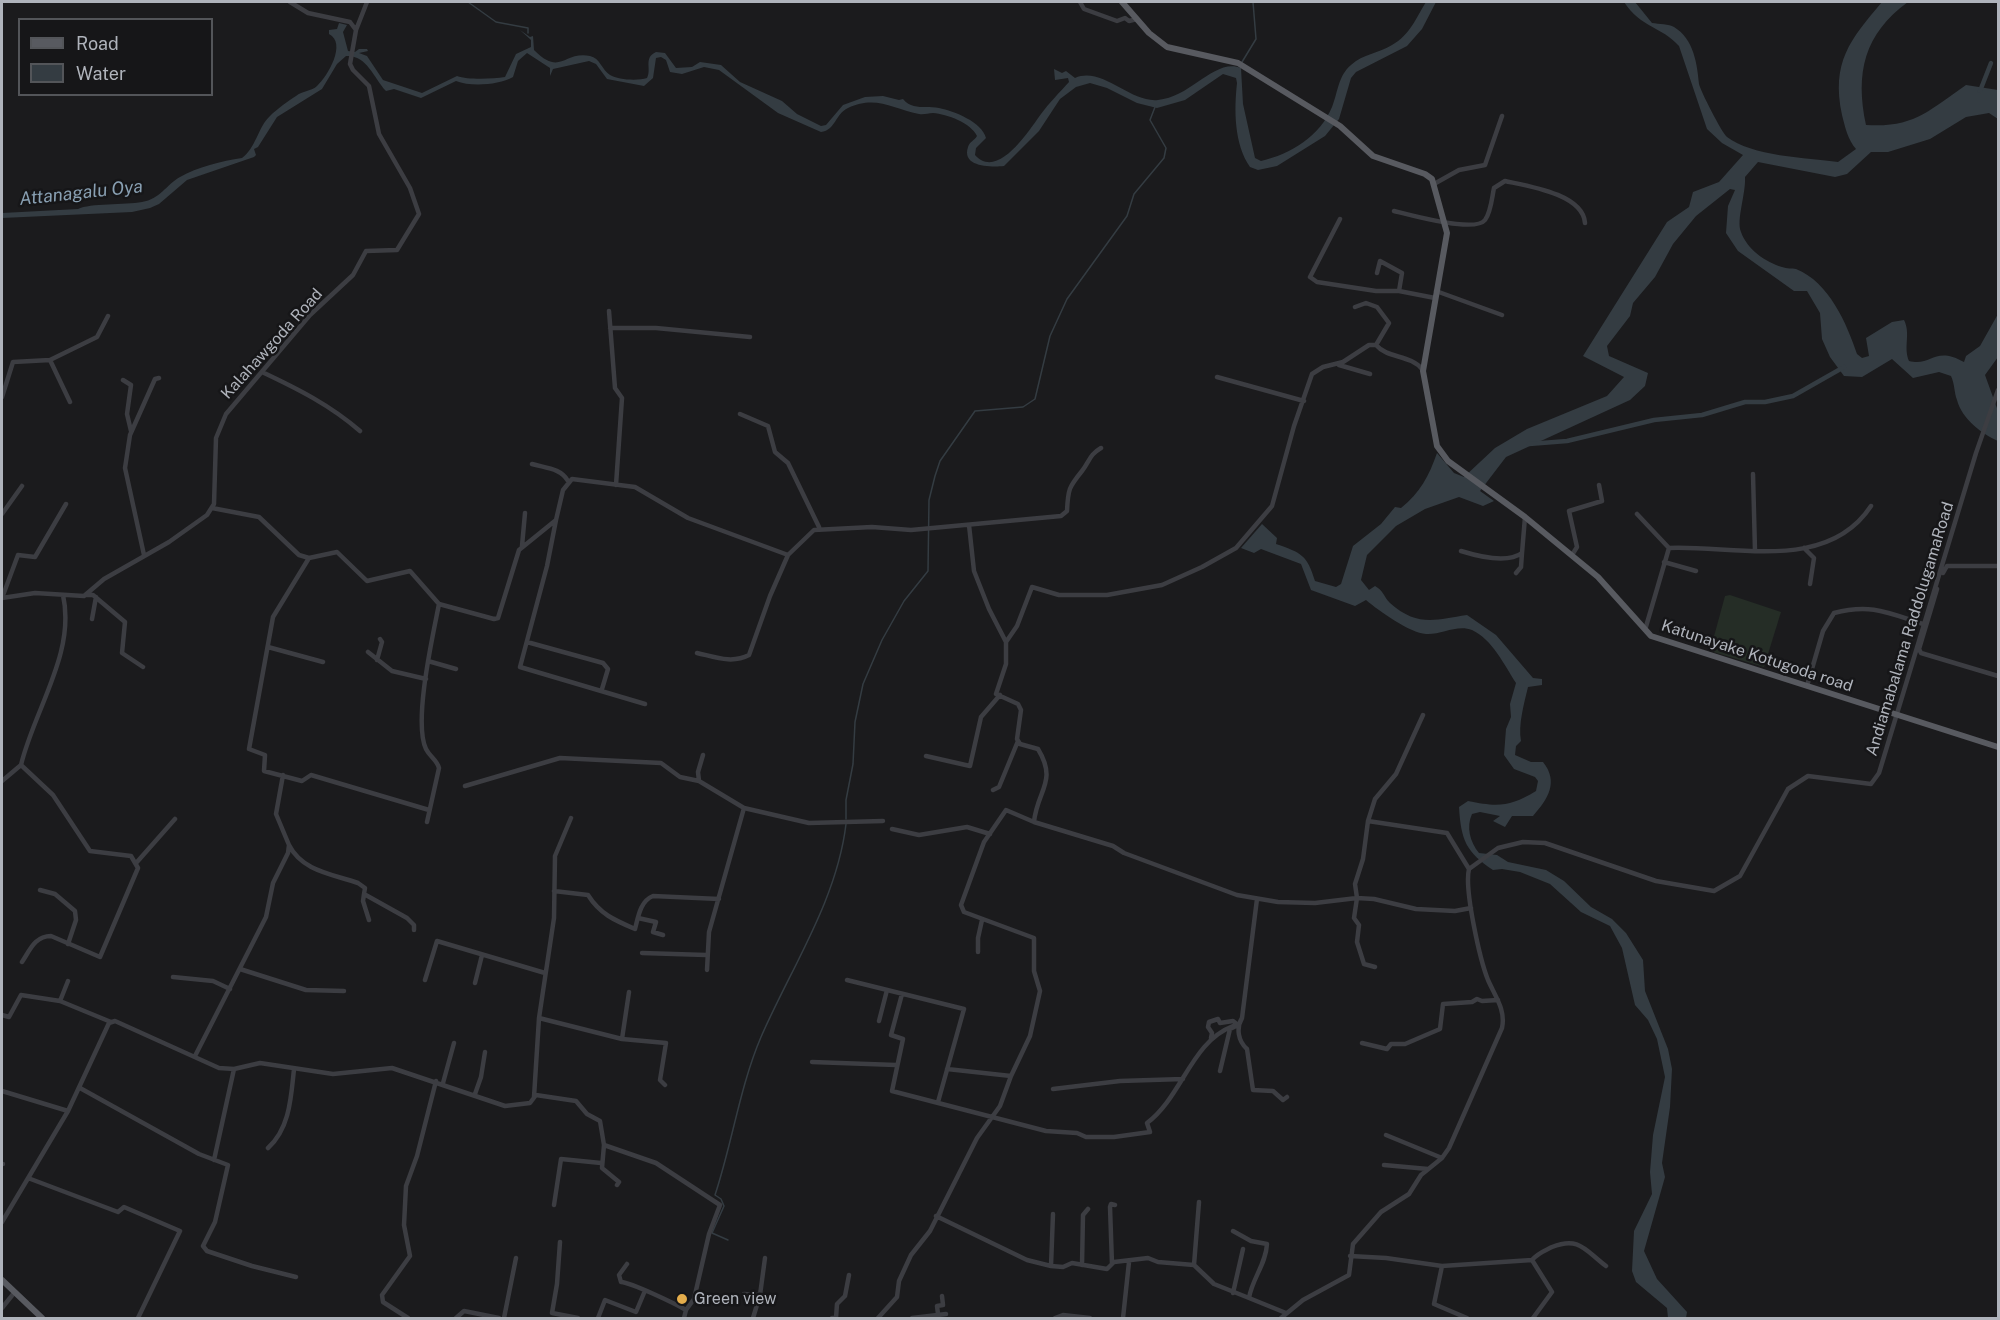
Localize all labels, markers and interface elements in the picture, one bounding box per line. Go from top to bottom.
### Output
legend [18,18,213,96]
text: Road [76,33,119,54]
text: Water [76,63,126,84]
water label: Attanagalu Oya [18,176,144,210]
street label: Kalahawgoda Road [217,285,327,403]
street label: Andiamabalama RaddolugamaRoad [1862,500,1958,758]
street label: Katunayake Kotugoda road [1659,616,1855,696]
place label: Green view [694,1289,777,1309]
marker: Green view [675,1292,689,1306]

